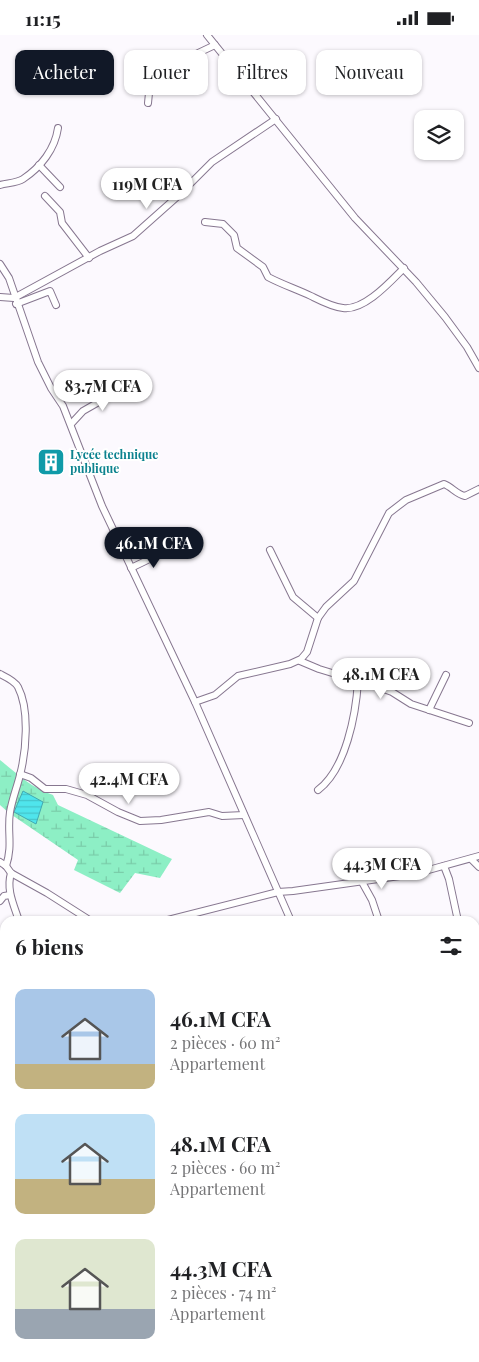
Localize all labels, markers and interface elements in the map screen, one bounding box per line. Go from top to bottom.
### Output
text: 11:15 [25,5,61,31]
chip: Acheter [15,50,114,95]
chip: Louer [124,50,208,95]
chip: Filtres [218,50,306,95]
chip: Nouveau [316,50,422,95]
map controls [414,110,464,160]
button: layers [414,110,464,160]
pin: 119M CFA [95,167,199,210]
text: 119M CFA [112,173,182,194]
pin: 83.7M CFA [46,369,160,412]
text: 83.7M CFA [65,375,142,396]
place label: Lycée technique publique [70,446,158,476]
building icon: Lycée technique publique [36,447,66,477]
pin: 46.1M CFA [97,527,211,569]
text: 46.1M CFA [116,532,193,553]
pin: 48.1M CFA [324,657,438,700]
text: 48.1M CFA [343,663,420,684]
pin: 42.4M CFA [72,763,186,805]
text: 42.4M CFA [90,768,168,789]
pin: 44.3M CFA [325,847,439,890]
text: 44.3M CFA [343,853,421,874]
text: 6 biens [15,932,84,960]
icon: filters [437,932,465,960]
text: 46.1M CFA [170,1004,271,1032]
icon: home [55,1009,115,1069]
text: 2 pièces · 60 m² [170,1032,280,1053]
text: Appartement [170,1053,265,1074]
text: 48.1M CFA [170,1129,271,1157]
icon: home [55,1134,115,1194]
text: 2 pièces · 60 m² [170,1157,280,1178]
text: Appartement [170,1178,265,1199]
text: 44.3M CFA [170,1254,272,1282]
icon: home [55,1259,115,1319]
text: 2 pièces · 74 m² [170,1282,276,1303]
text: Appartement [170,1303,265,1324]

